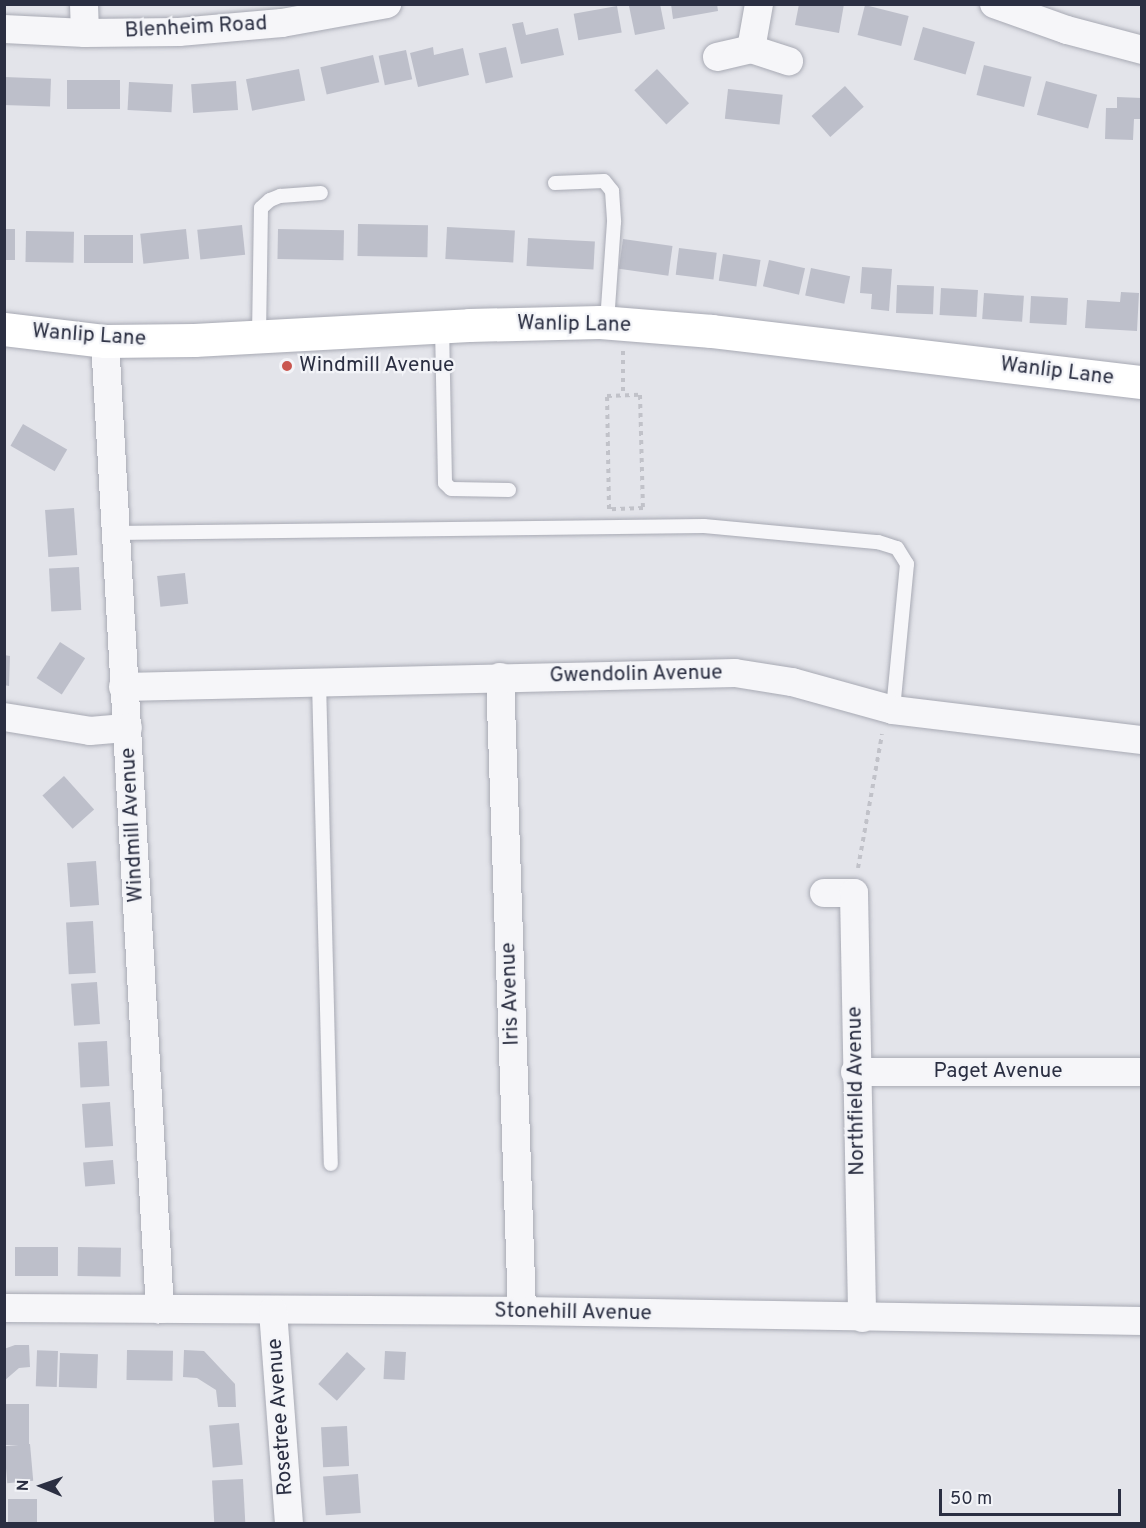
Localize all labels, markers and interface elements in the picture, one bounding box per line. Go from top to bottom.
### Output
street label: Blenheim Road [124,12,268,44]
street label: Wanlip Lane [517,311,631,339]
street label: Wanlip Lane [31,319,147,353]
place label: Windmill Avenue [299,353,455,379]
street label: Wanlip Lane [999,353,1115,391]
marker: Windmill Avenue [280,359,294,373]
street label: Gwendolin Avenue [549,661,723,689]
street label: Windmill Avenue [116,746,150,904]
street label: Iris Avenue [497,941,525,1047]
street label: Northfield Avenue [843,1006,871,1176]
street label: Paget Avenue [933,1059,1063,1085]
street label: Stonehill Avenue [494,1299,652,1327]
street label: Rosetree Avenue [263,1337,299,1497]
north arrow [12,1456,72,1516]
scale bar [942,1477,1124,1515]
text: N [14,1479,34,1491]
text: 50 m [950,1488,992,1511]

